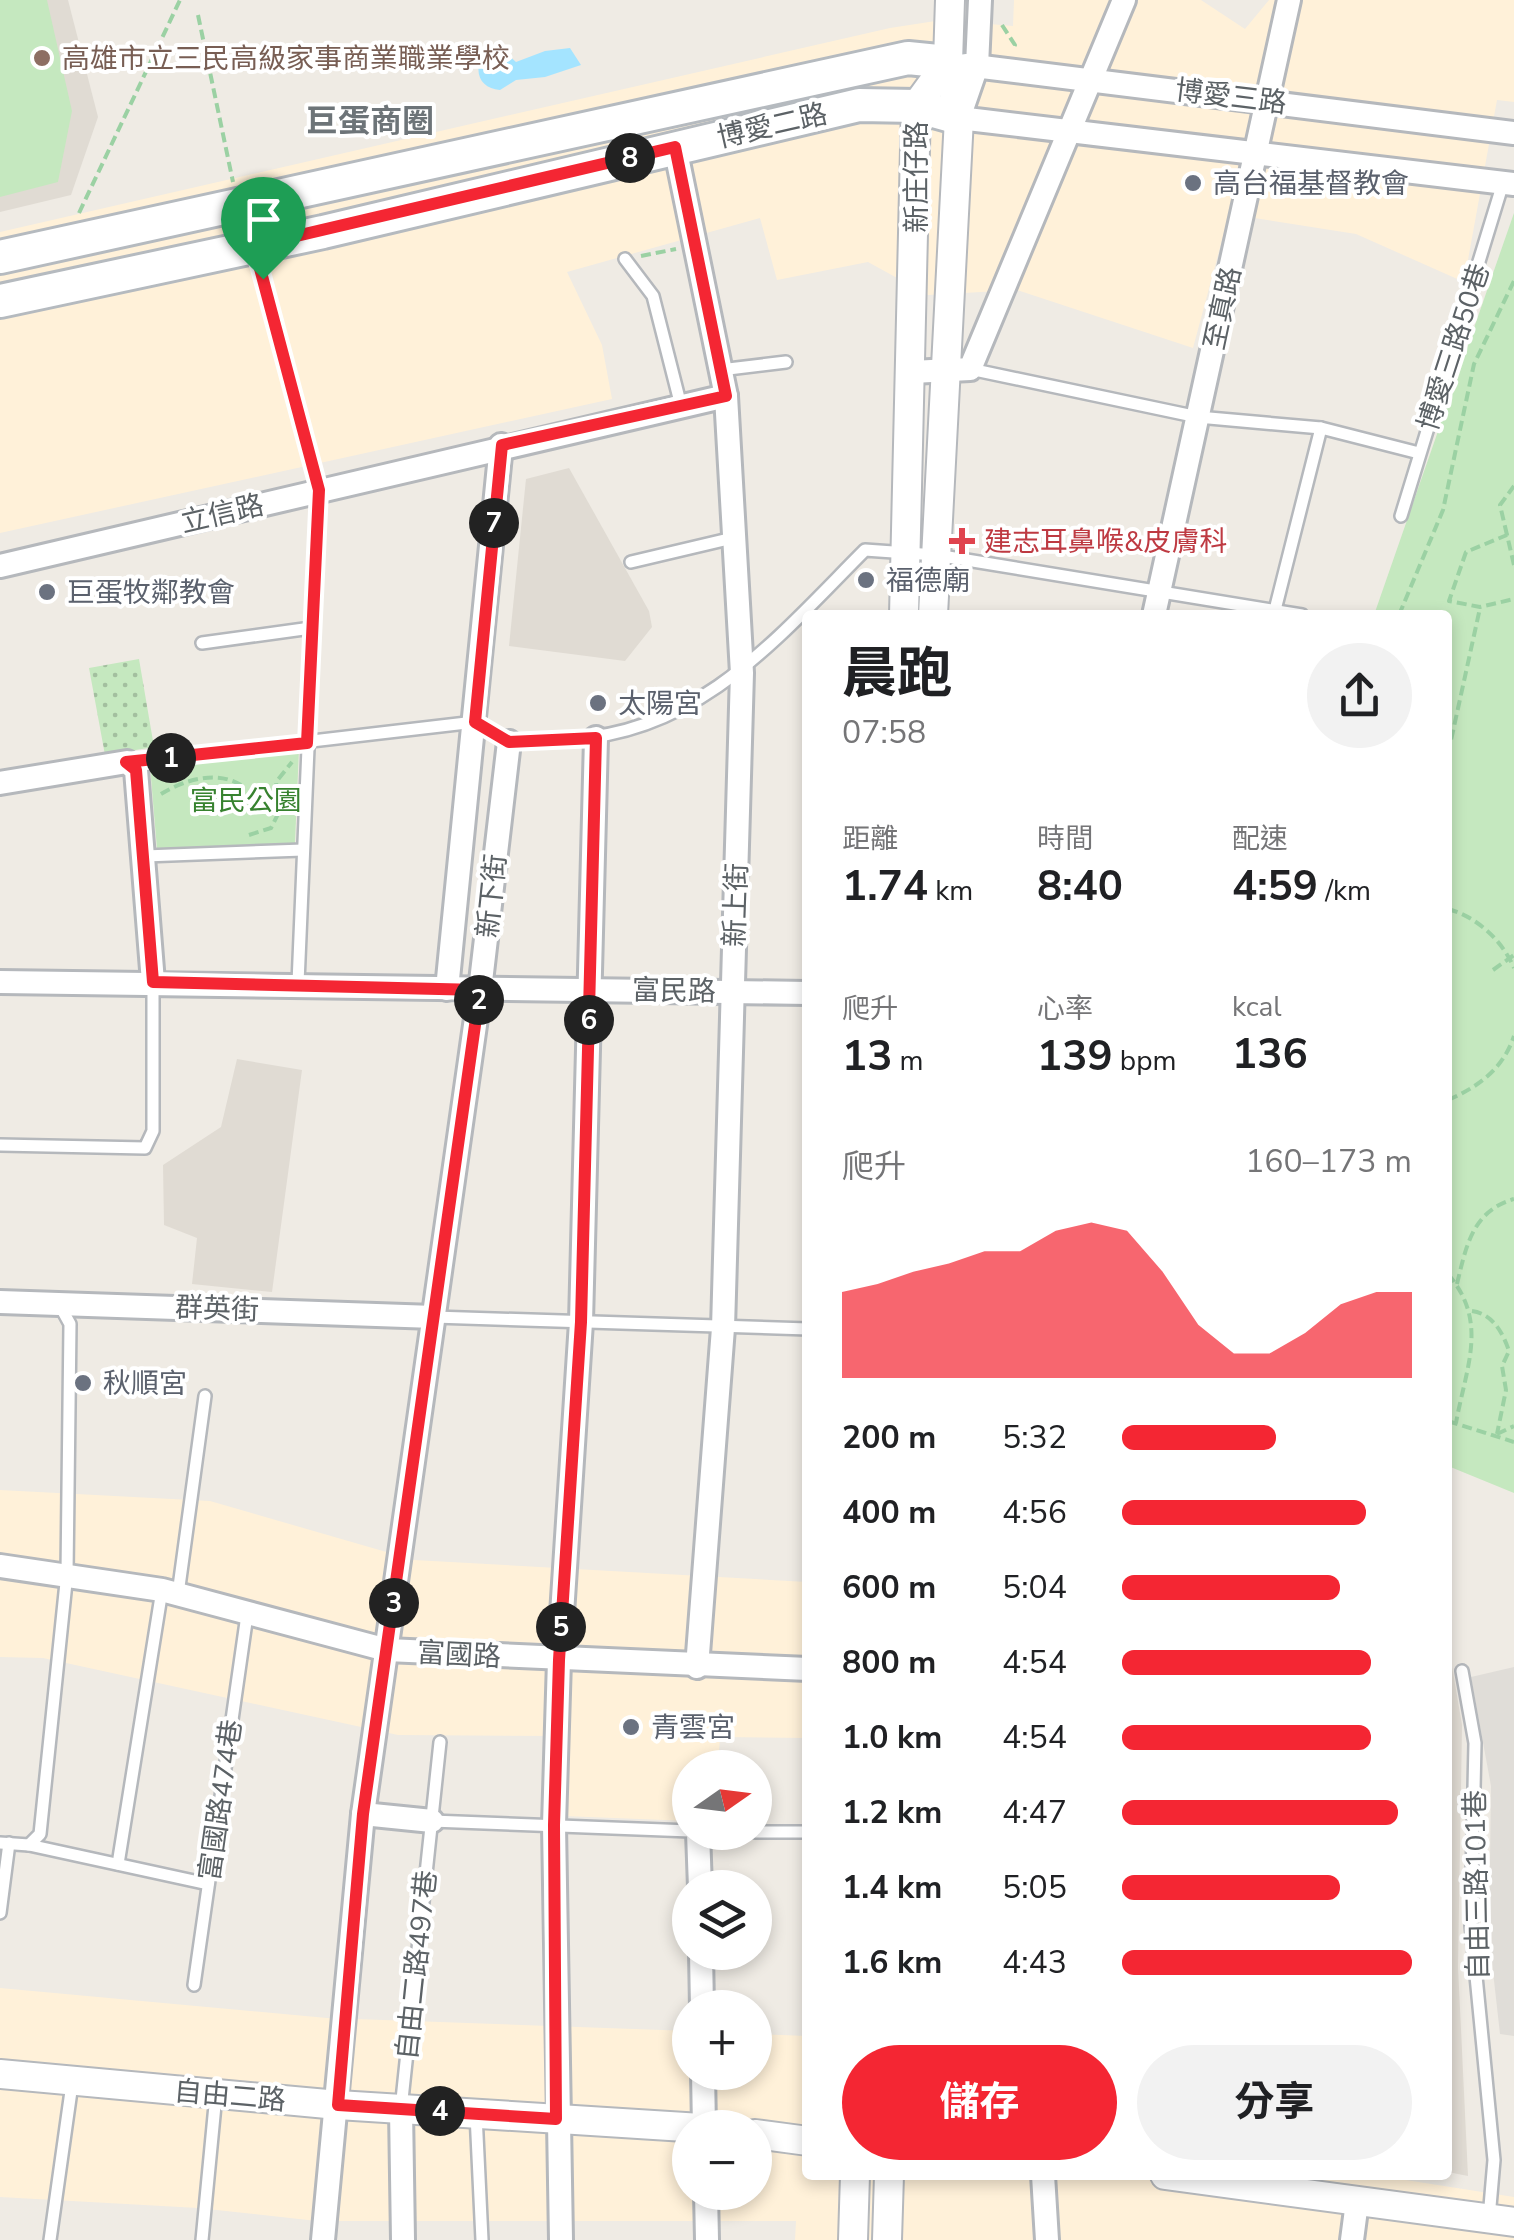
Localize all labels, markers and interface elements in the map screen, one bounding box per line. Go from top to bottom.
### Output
place label: 高雄市立三民高級家事商業職業學校 [62,40,510,78]
marker: 高雄市立三民高級家事商業職業學校 [31,47,53,69]
street label: 博愛三路 [1173,71,1289,123]
street label: 博愛二路 [713,95,831,157]
district label: 巨蛋商圈 [306,100,434,143]
street label: 新庄仔路 [898,121,936,233]
pin: 8 [605,133,655,183]
text: 8 [622,139,638,177]
place label: 高台福基督教會 [1213,165,1409,203]
marker: 高台福基督教會 [1182,172,1204,194]
pin [221,177,306,280]
icon: arrive [236,192,291,247]
street label: 博愛三路50巷 [1409,259,1499,436]
street label: 至真路 [1196,263,1250,353]
street label: 立信路 [177,486,267,542]
pin: 7 [469,498,519,548]
text: 7 [486,504,502,542]
place label: 建志耳鼻喉&皮膚科 [984,523,1227,561]
marker: 建志耳鼻喉&皮膚科 [949,528,975,554]
place label: 福德廟 [886,562,970,600]
marker: 福德廟 [855,569,877,591]
place label: 巨蛋牧鄰教會 [67,574,235,612]
marker: 巨蛋牧鄰教會 [36,581,58,603]
text: 晨跑 [842,636,952,711]
button: share [1307,643,1412,748]
place label: 太陽宮 [618,685,702,723]
marker: 太陽宮 [587,692,609,714]
text: 07:58 [842,711,926,754]
pin: 1 [146,733,196,783]
text: 1 [163,739,179,777]
park label: 富民公園 [190,782,302,820]
text: 距離 [842,820,898,858]
text: 時間 [1037,820,1093,858]
text: 配速 [1232,820,1288,858]
street label: 新下街 [469,852,515,940]
text: 1.74 [842,858,928,915]
text: 8:40 [1037,858,1123,915]
text: 4:59 [1232,858,1318,915]
street label: 新上街 [716,862,756,948]
text: km [928,872,973,910]
text: /km [1318,872,1371,910]
street label: 富民路 [632,971,716,1011]
pin: 2 [454,975,504,1025]
text: 2 [471,981,487,1019]
text: kcal [1232,988,1282,1026]
text: 爬升 [842,990,898,1028]
text: 心率 [1037,990,1093,1028]
pin: 6 [564,995,614,1045]
text: 6 [581,1001,597,1039]
text: 136 [1232,1026,1308,1083]
text: 13 [842,1028,892,1085]
text: 139 [1037,1028,1113,1085]
text: m [892,1042,924,1080]
text: bpm [1113,1042,1176,1080]
text: 160–173 m [1245,1140,1412,1183]
text: 爬升 [842,1145,906,1188]
street label: 群英街 [174,1289,260,1329]
place label: 秋順宮 [103,1365,187,1403]
marker: 秋順宮 [72,1372,94,1394]
text: 200 m [842,1416,936,1459]
text: 5:32 [1002,1416,1067,1459]
text: 400 m [842,1491,936,1534]
text: 4:56 [1002,1491,1067,1534]
text: 600 m [842,1566,936,1609]
text: 5:04 [1002,1566,1067,1609]
pin: 3 [369,1578,419,1628]
text: 3 [386,1584,402,1622]
pin: 5 [536,1602,586,1652]
text: 5 [553,1608,569,1646]
street label: 富國路 [416,1634,502,1676]
text: 800 m [842,1641,936,1684]
text: 4:54 [1002,1641,1067,1684]
place label: 青雲宮 [651,1709,735,1747]
marker: 青雲宮 [620,1716,642,1738]
text: 1.0 km [842,1716,942,1759]
text: 4:54 [1002,1716,1067,1759]
street label: 富國路474巷 [191,1717,251,1883]
north arrow [672,1750,772,1850]
map controls [672,1750,772,2210]
street label: 自由三路101巷 [1456,1789,1498,1981]
text: 1.2 km [842,1791,942,1834]
text: 4:47 [1002,1791,1067,1834]
text: 1.4 km [842,1866,942,1909]
text: 5:05 [1002,1866,1067,1909]
street label: 自由二路497巷 [388,1868,446,2062]
button: layers [672,1870,772,1970]
text: 1.6 km [842,1941,942,1984]
text: 4:43 [1002,1941,1067,1984]
button: + [672,1990,772,2090]
button: 儲存 [842,2045,1117,2160]
button: 分享 [1137,2045,1412,2160]
street label: 自由二路 [172,2072,287,2120]
pin: 4 [415,2086,465,2136]
text: 4 [432,2092,448,2130]
button: − [672,2110,772,2210]

